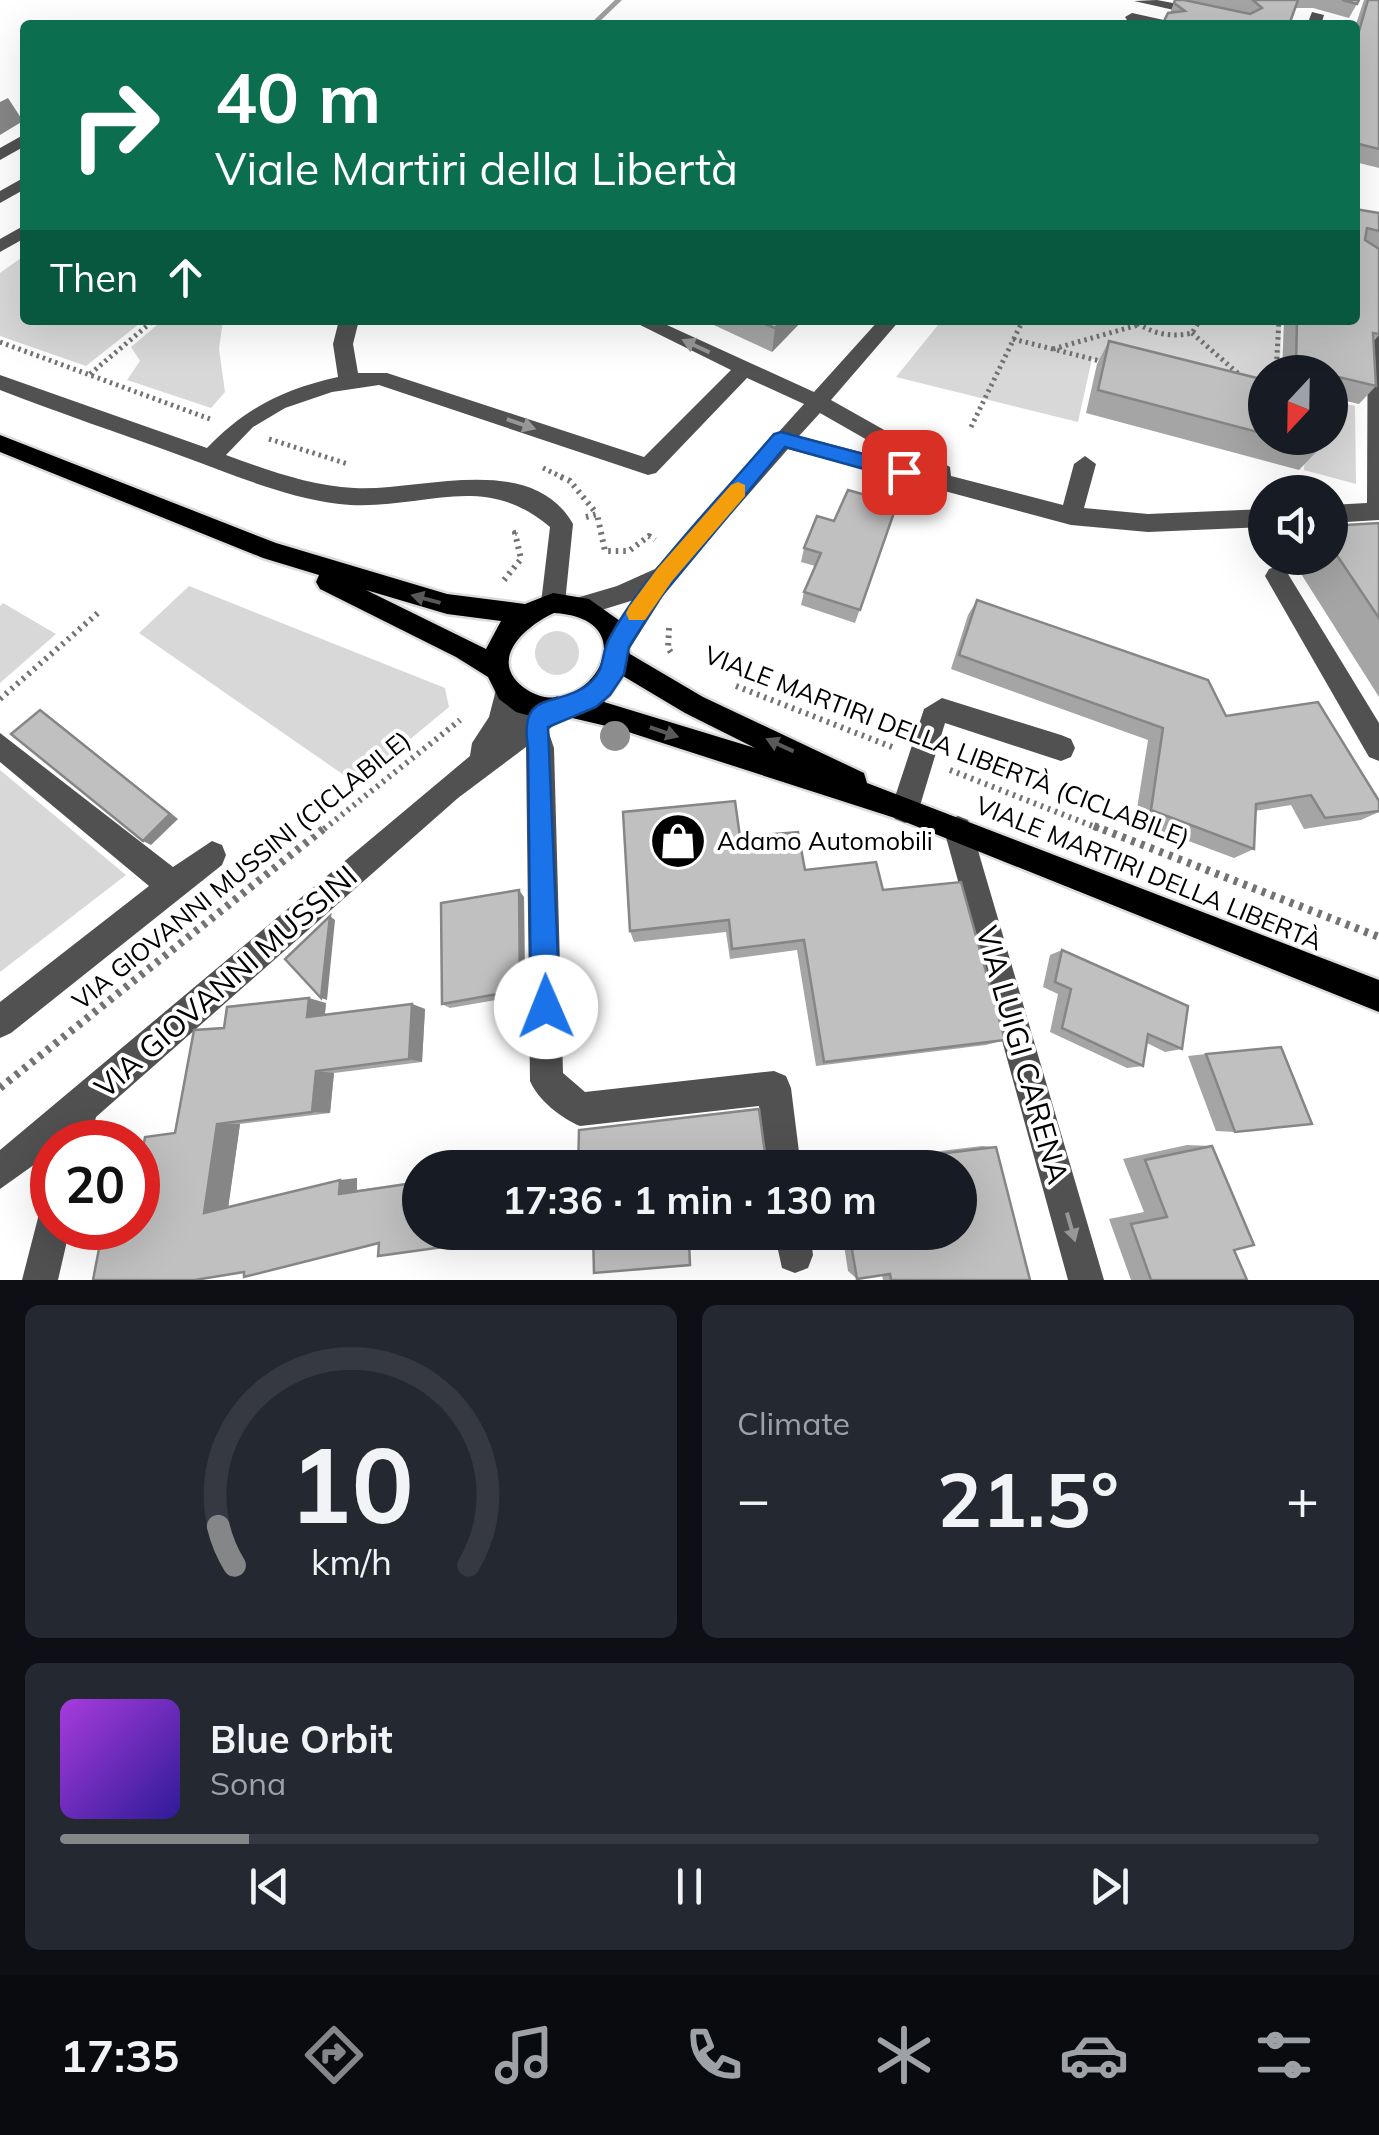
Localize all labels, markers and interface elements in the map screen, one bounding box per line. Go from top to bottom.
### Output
text: 40 m [215,53,381,141]
icon: right [50,60,180,190]
text: Viale Martiri della Libertà [215,140,738,196]
icon: ahead [158,250,213,305]
text: Then [50,254,138,302]
one-way arrow [681,338,711,354]
north arrow [1248,355,1348,455]
map controls [1248,355,1348,575]
one-way arrow [506,417,536,432]
pin [862,430,947,515]
icon: arrive [877,445,932,500]
button: sound [1248,475,1348,575]
one-way arrow [410,590,441,606]
street label: VIALE MARTIRI DELLA LIBERTÀ (CICLABILE) [700,638,1194,853]
street label: VIA GIOVANNI MUSSINI (CICLABILE) [66,724,416,1016]
one-way arrow [649,726,679,741]
one-way arrow [765,737,795,753]
street label: VIALE MARTIRI DELLA LIBERTÀ [971,789,1327,956]
shop icon: Adamo Automobili [648,811,708,871]
place label: Adamo Automobili [717,825,933,856]
street label: VIA GIOVANNI MUSSINI [88,858,364,1106]
street label: VIA LUIGI CARENA [968,922,1078,1188]
position arrow [494,955,598,1059]
speed limit sign: 20 [30,1120,160,1250]
text: 17:36 · 1 min · 130 m [502,1176,877,1224]
one-way arrow [1064,1212,1079,1243]
text: Climate [737,1403,850,1443]
text: 10 [289,1418,413,1549]
text: 21.5° [937,1452,1119,1546]
text: − [737,1464,770,1533]
text: + [1286,1464,1319,1533]
text: km/h [311,1539,391,1584]
text: Blue Orbit [210,1715,393,1763]
text: Sona [210,1763,286,1803]
icon: previous [242,1859,297,1914]
icon: pause [662,1859,717,1914]
icon: next [1082,1859,1137,1914]
icon: directions [299,2020,369,2090]
icon: music [489,2020,559,2090]
icon: phone [679,2020,749,2090]
icon: climate [869,2020,939,2090]
icon: car [1059,2020,1129,2090]
icon: filters [1249,2020,1319,2090]
text: 17:35 [60,2027,179,2083]

